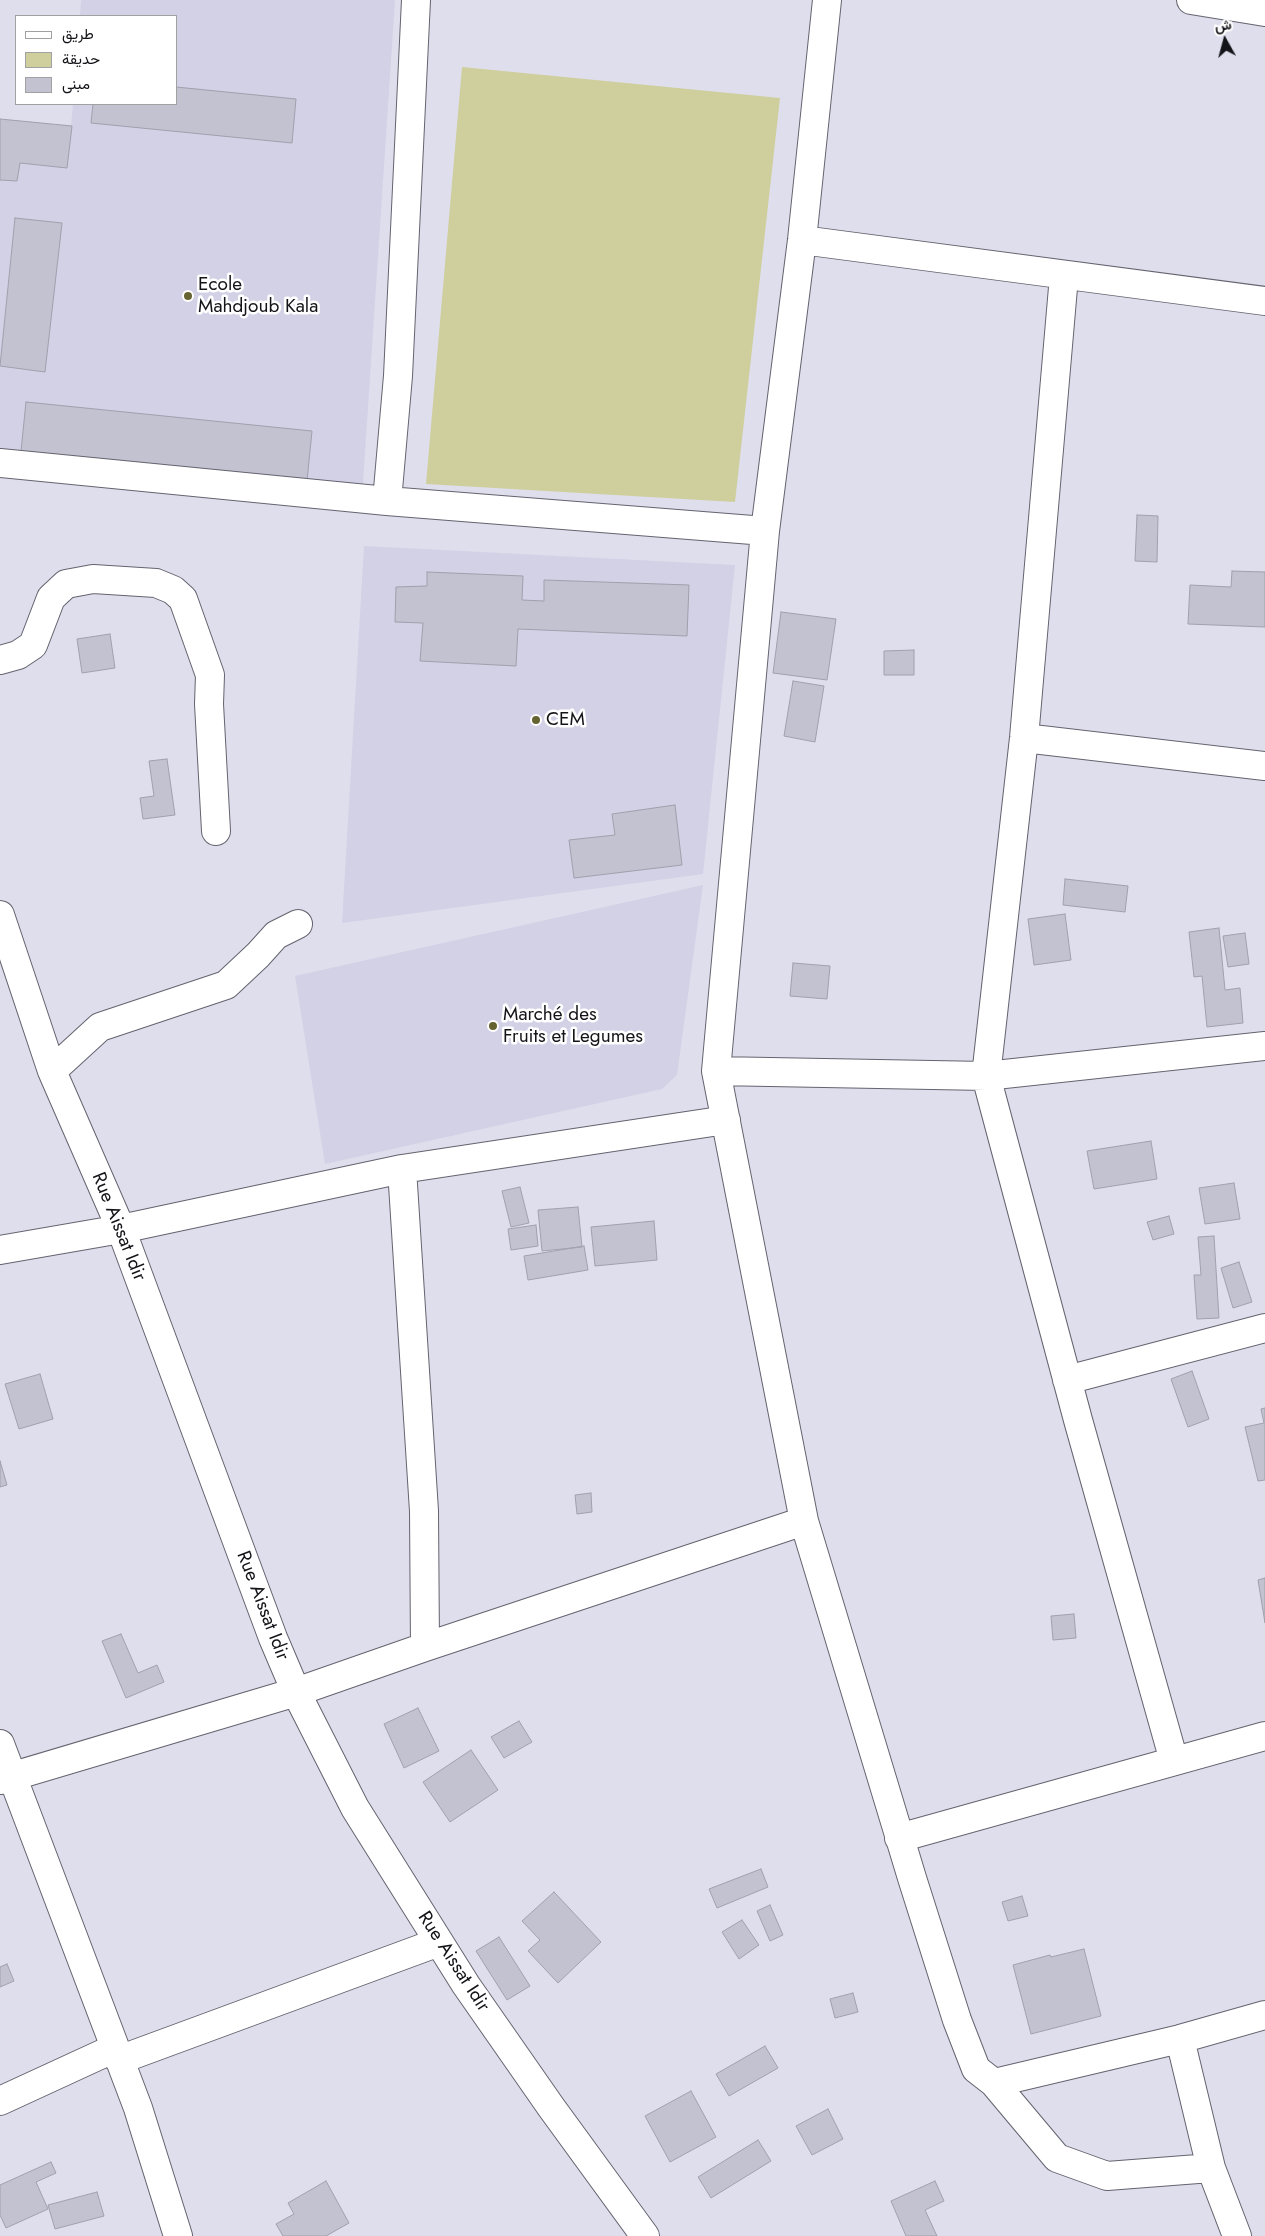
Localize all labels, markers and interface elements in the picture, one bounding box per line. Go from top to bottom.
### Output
text: ش [1214,14,1233,36]
legend [15,15,178,105]
north arrow [1200,15,1250,65]
text: طريق [62,23,94,45]
text: حديقة [62,48,100,70]
text: مبنى [62,73,90,95]
place label: Ecole Mahdjoub Kala [198,274,318,318]
marker: Ecole Mahdjoub Kala [182,290,194,302]
place label: CEM [546,709,585,731]
marker: CEM [530,714,542,726]
place label: Marché des Fruits et Legumes [503,1004,643,1048]
marker: Marché des Fruits et Legumes [487,1020,499,1032]
street label: Rue Aissat Idir [86,1169,150,1285]
street label: Rue Aissat Idir [231,1548,293,1664]
street label: Rue Aissat Idir [412,1907,494,2017]

